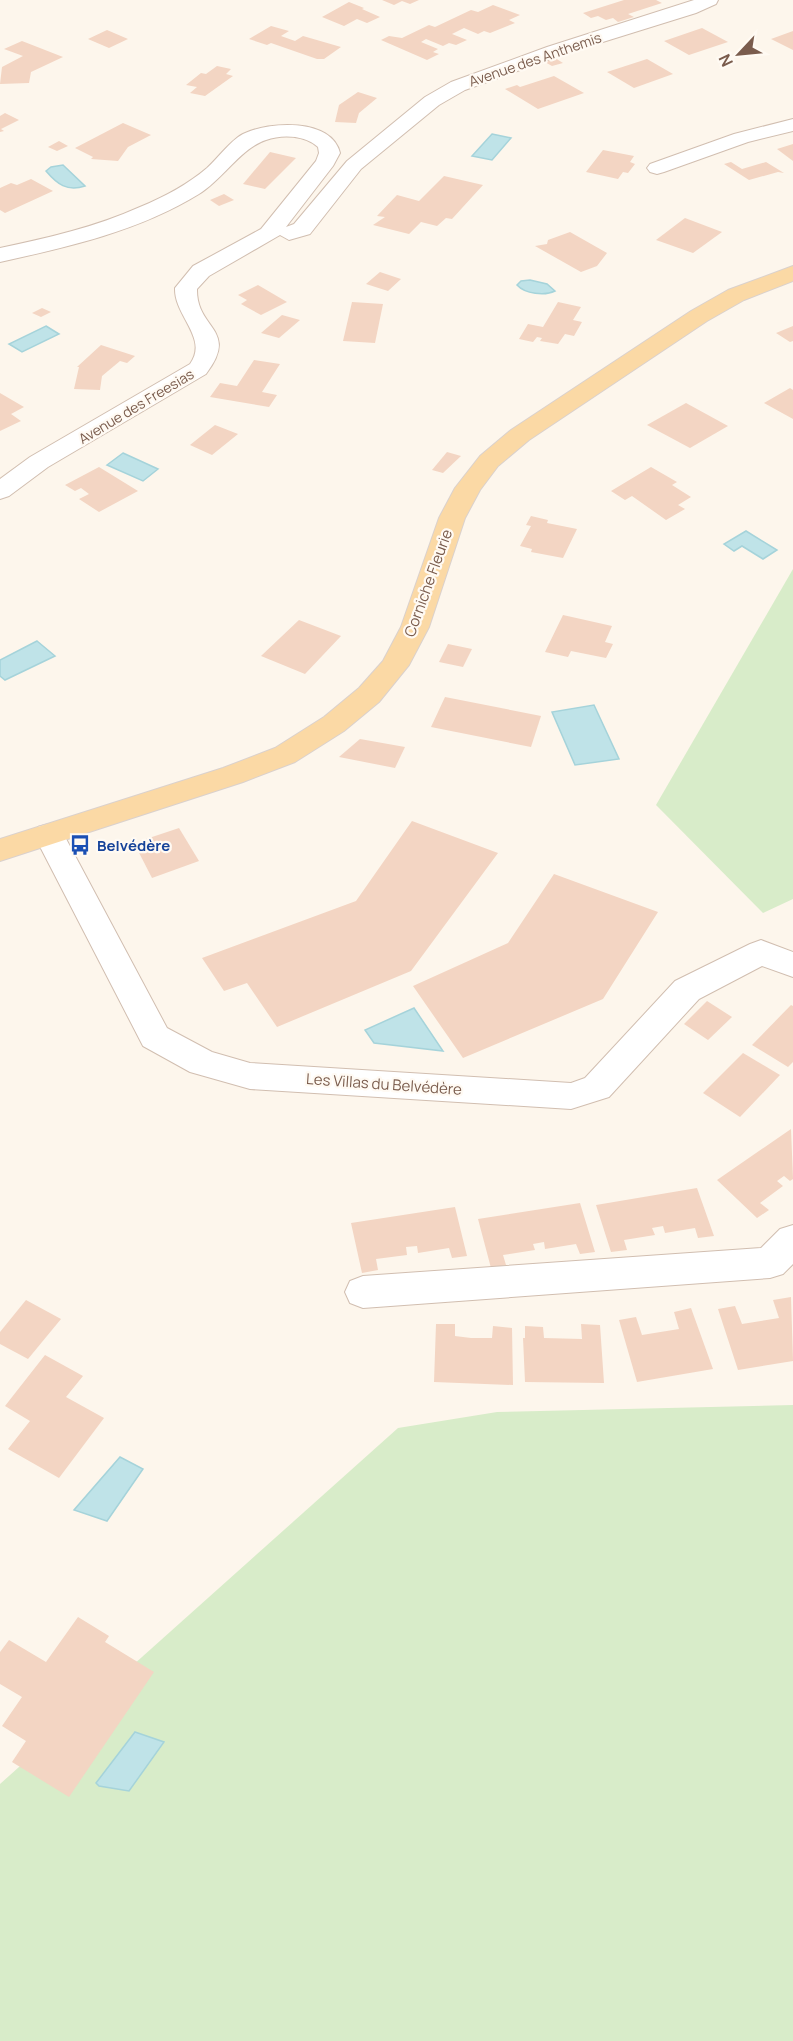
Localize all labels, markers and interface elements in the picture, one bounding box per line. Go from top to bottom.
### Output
north arrow [709,24,769,84]
street label: Avenue des Anthemis [466,27,604,91]
text: N [713,51,738,71]
street label: Avenue des Freesias [75,364,197,448]
street label: Corniche Fleurie [399,526,457,640]
bus stop icon: Belvédère [68,833,92,857]
place label: Belvédère [97,835,170,856]
street label: Les Villas du Belvédère [305,1068,463,1100]

